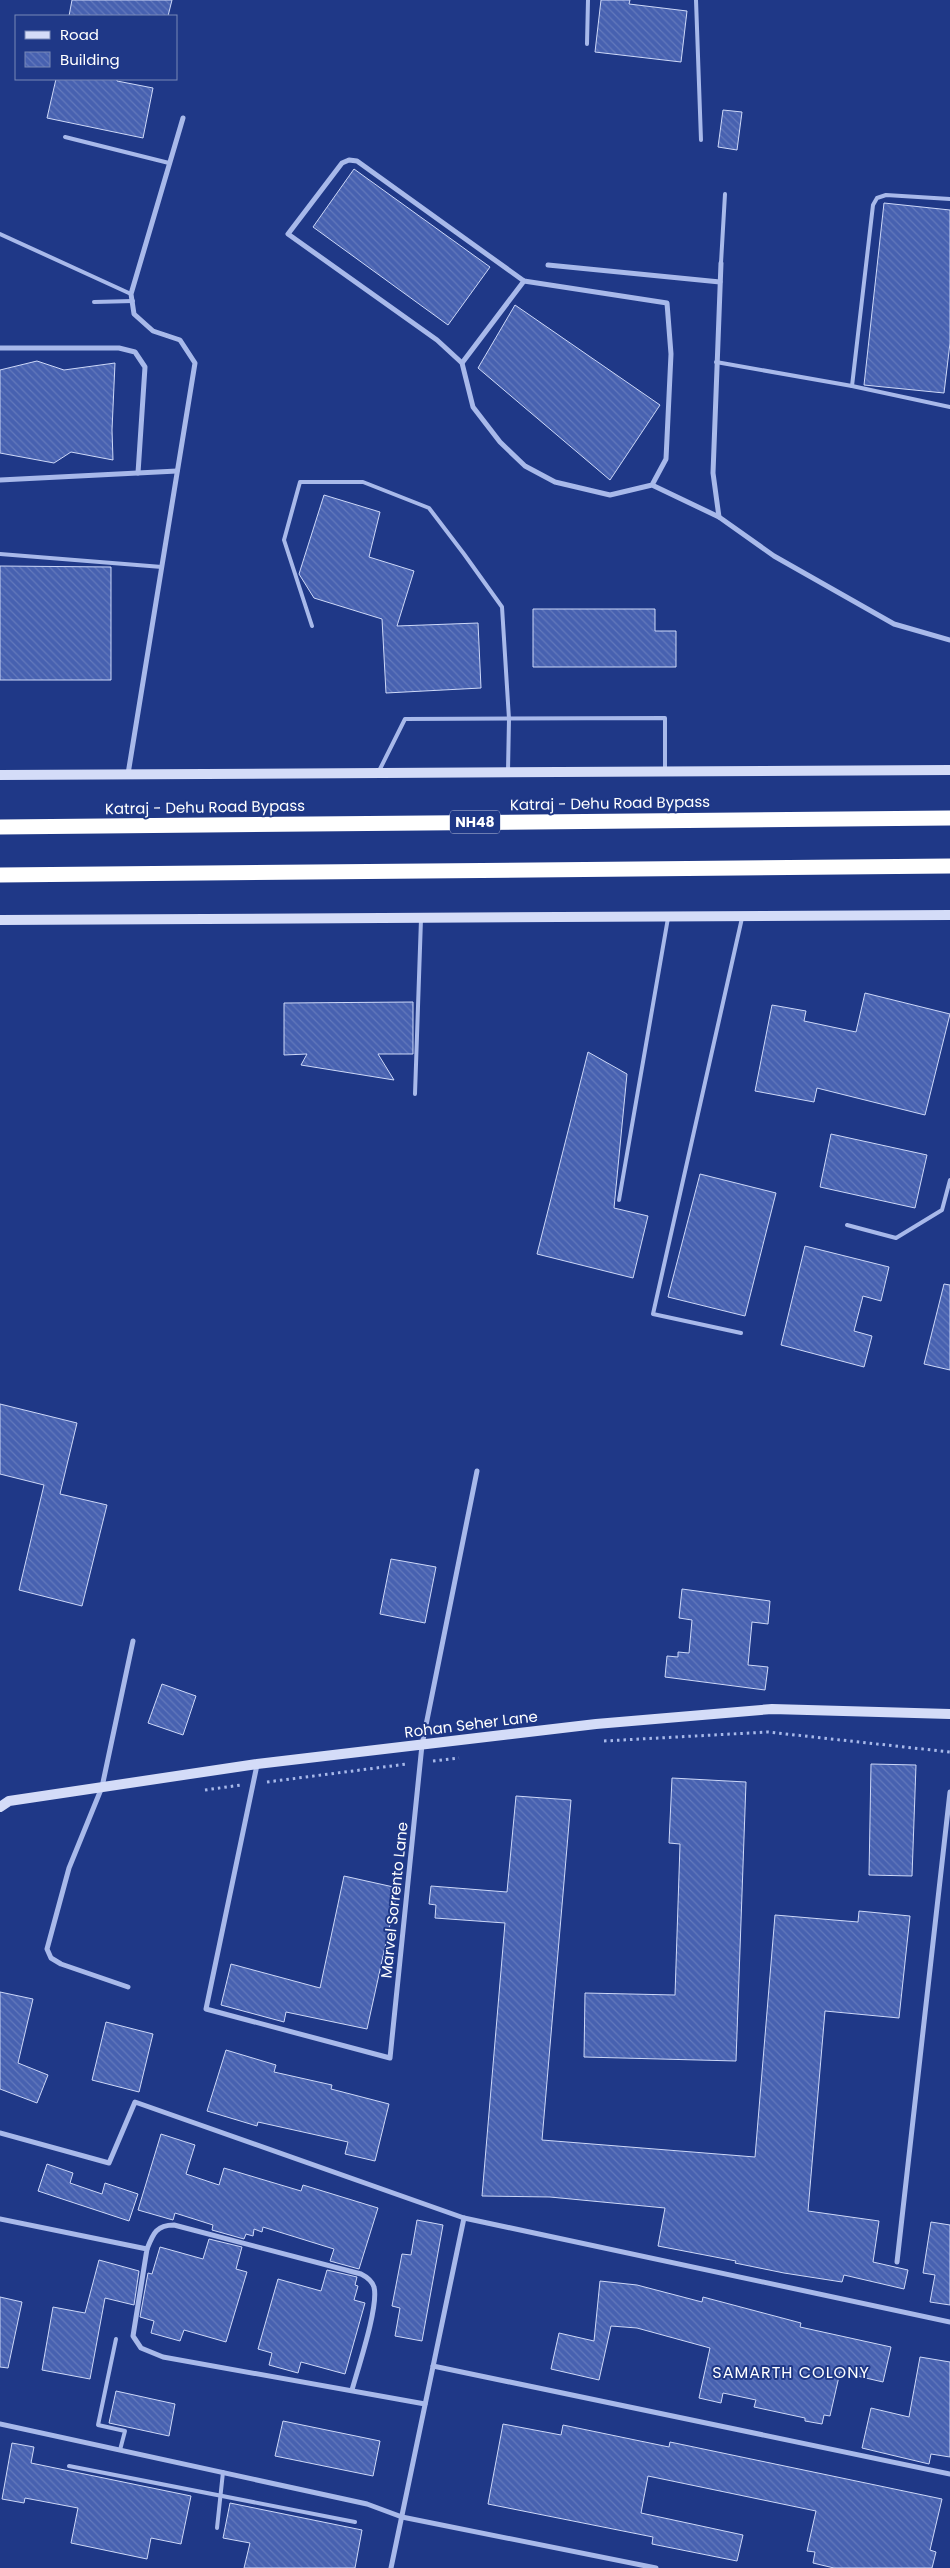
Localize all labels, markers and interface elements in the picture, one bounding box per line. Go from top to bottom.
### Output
legend [15,15,178,80]
text: Road [60,24,99,45]
text: Building [60,49,120,70]
street label: Katraj - Dehu Road Bypass [510,791,710,815]
street label: Katraj - Dehu Road Bypass [105,795,305,819]
road number: NH48 [450,810,500,834]
street label: Rohan Seher Lane [403,1705,539,1743]
street label: Marvel Sorrento Lane [375,1821,413,1979]
district label: SAMARTH COLONY [712,2361,870,2384]

